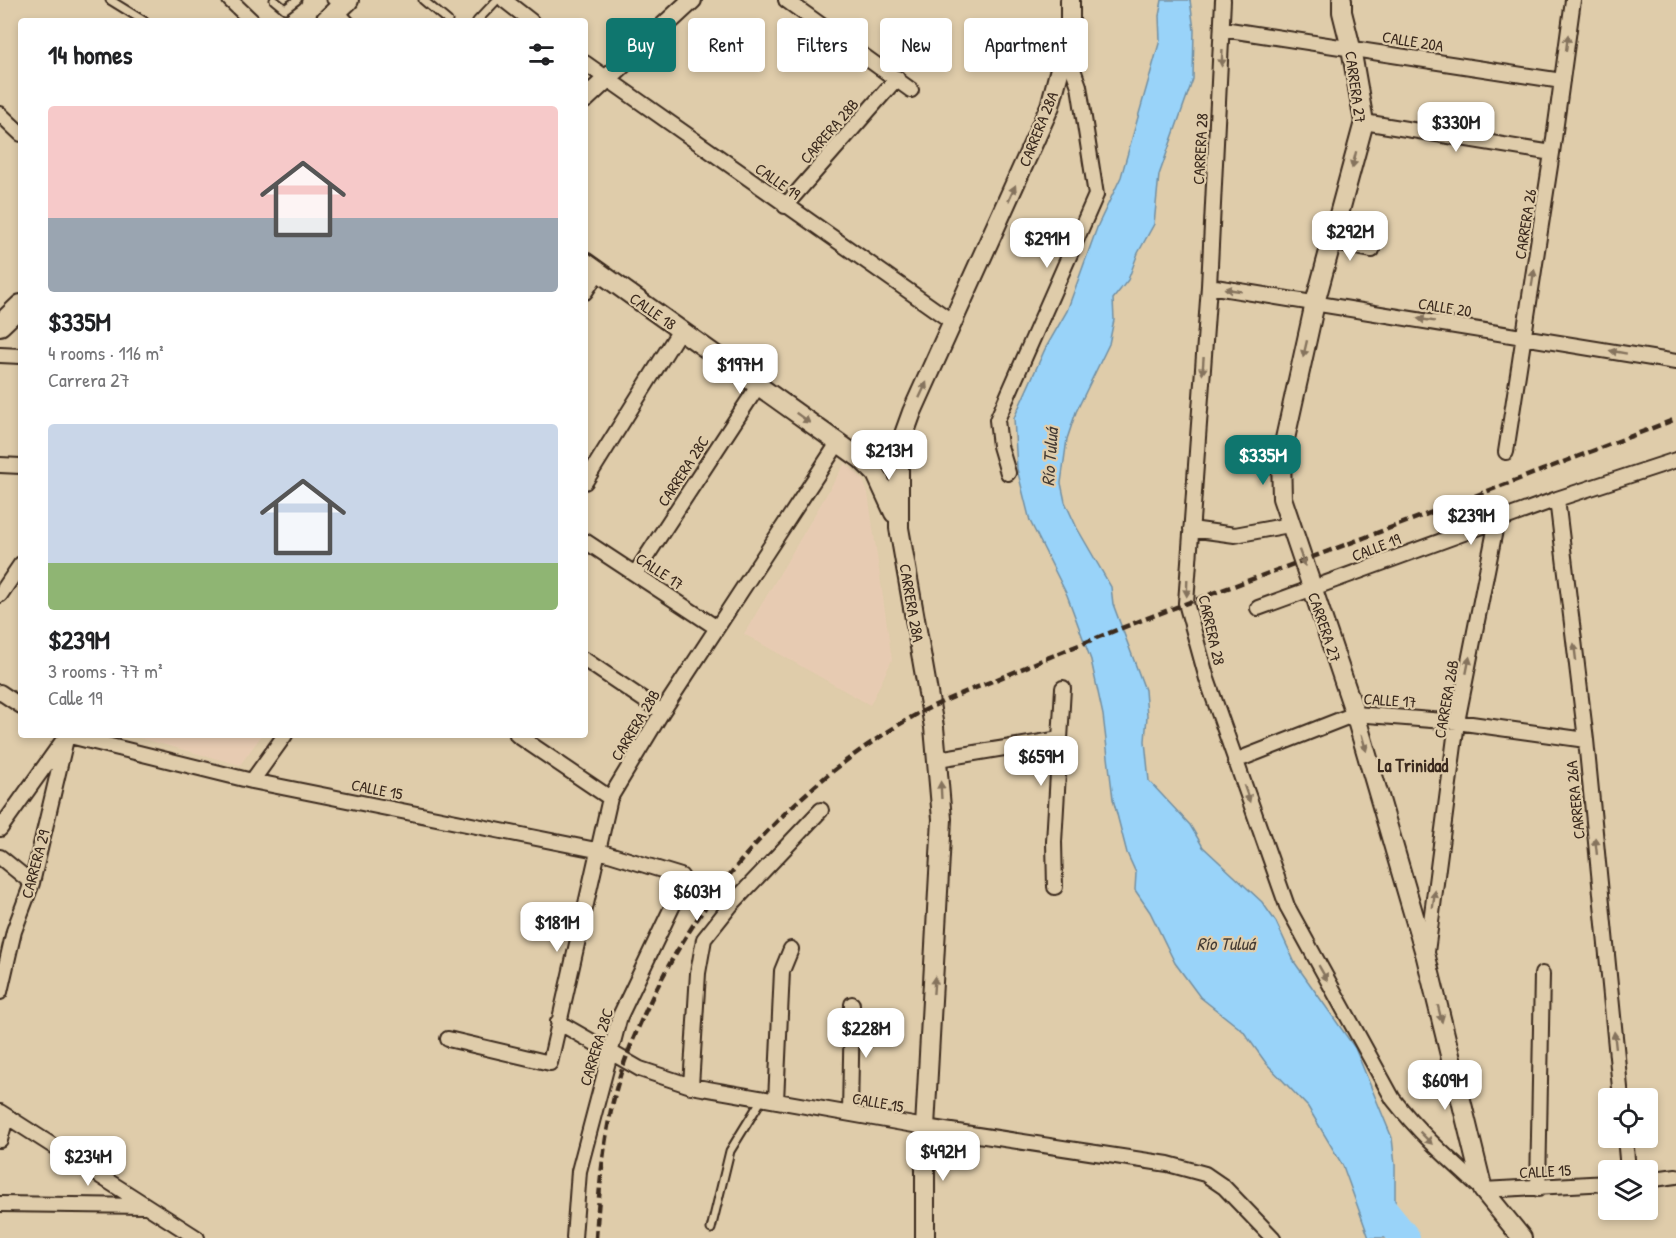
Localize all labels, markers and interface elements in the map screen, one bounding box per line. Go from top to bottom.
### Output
chip: Buy [606,18,676,72]
chip: Rent [688,18,765,72]
chip: Filters [777,18,868,72]
chip: New [880,18,952,72]
chip: Apartment [964,18,1088,72]
street label: CALLE 20A [1381,25,1445,57]
one-way arrow [1563,34,1572,53]
text: 14 homes [48,37,133,72]
icon: filters [525,38,558,71]
one-way arrow [1217,49,1226,68]
street label: CARRERA 27 [1340,50,1372,124]
street label: CARRERA 28A [1013,88,1063,170]
street label: CARRERA 28B [795,94,863,168]
pin: $330M [1414,102,1498,153]
text: $330M [1432,108,1480,135]
street label: CARRERA 28 [1187,113,1213,185]
icon: home [249,145,357,253]
one-way arrow [1349,151,1359,169]
street label: CALLE 19 [751,157,805,205]
one-way arrow [1007,184,1016,201]
street label: CARRERA 26 [1509,187,1541,261]
pin: $292M [1308,211,1392,262]
text: $292M [1326,217,1374,244]
pin: $291M [1005,218,1089,269]
text: $291M [1024,224,1070,251]
one-way arrow [1529,268,1538,287]
one-way arrow [1224,285,1243,294]
street label: CALLE 18 [625,287,681,335]
street label: CALLE 20 [1417,292,1473,322]
text: $335M [48,304,111,339]
one-way arrow [1416,316,1435,325]
text: 4 rooms · 116 m² [48,339,164,366]
one-way arrow [1300,339,1310,358]
pin: $197M [698,344,782,395]
one-way arrow [1609,347,1628,356]
text: $197M [717,350,763,377]
one-way arrow [1199,356,1208,375]
text: Carrera 27 [48,366,130,393]
one-way arrow [918,381,927,398]
one-way arrow [795,412,811,424]
water label: Río Tuluá [1035,425,1064,487]
pin: $213M [847,430,931,481]
street label: CARRERA 28C [652,431,714,511]
pin: $335M [1221,435,1305,486]
text: $213M [865,436,913,463]
text: $335M [1239,441,1287,468]
icon: home [249,463,357,571]
pin: $239M [1429,495,1513,546]
text: $239M [1447,501,1495,528]
street label: CALLE 19 [1348,528,1404,566]
street label: CALLE 17 [632,547,688,595]
one-way arrow [1297,550,1307,568]
street label: CARRERA 28A [894,562,930,644]
one-way arrow [1182,578,1191,597]
street label: CARRERA 27 [1303,589,1347,665]
street label: CARRERA 28 [1193,593,1231,667]
text: $239M [48,622,110,657]
one-way arrow [1571,642,1580,661]
one-way arrow [1464,655,1474,674]
text: 3 rooms · 77 m² [48,657,162,684]
street label: CARRERA 26B [1428,658,1464,740]
text: Calle 19 [48,684,103,711]
street label: CARRERA 28B [605,685,665,765]
street label: CALLE 17 [1363,687,1417,713]
one-way arrow [1360,734,1369,752]
pin: $659M [999,736,1083,787]
text: $659M [1018,742,1064,769]
district label: La Trinidad [1378,753,1448,778]
street label: CARRERA 26A [1560,760,1590,840]
street label: CALLE 15 [349,773,405,805]
one-way arrow [936,781,945,800]
one-way arrow [1242,785,1252,803]
street label: CARRERA 29 [15,827,55,901]
one-way arrow [1591,836,1601,855]
pin: $603M [655,871,739,922]
text: $603M [673,877,721,904]
one-way arrow [1429,890,1438,909]
pin: $181M [515,902,599,953]
text: $181M [534,908,580,935]
water label: Río Tuluá [1197,931,1257,956]
one-way arrow [1317,965,1328,981]
one-way arrow [929,975,938,994]
street label: CARRERA 28C [574,1005,618,1089]
one-way arrow [1436,1005,1446,1023]
pin: $228M [824,1008,908,1059]
text: $228M [841,1014,891,1041]
one-way arrow [1610,1030,1620,1049]
pin: $609M [1403,1060,1487,1111]
text: $609M [1422,1066,1468,1093]
street label: CALLE 15 [851,1087,906,1117]
map controls [1598,1088,1658,1220]
button: locate [1598,1088,1658,1148]
pin: $492M [901,1131,985,1182]
one-way arrow [1418,1131,1432,1145]
pin: $234M [46,1136,130,1187]
text: $492M [920,1137,966,1164]
text: $234M [64,1142,112,1169]
street label: CALLE 15 [1519,1159,1572,1183]
button: layers [1598,1160,1658,1220]

